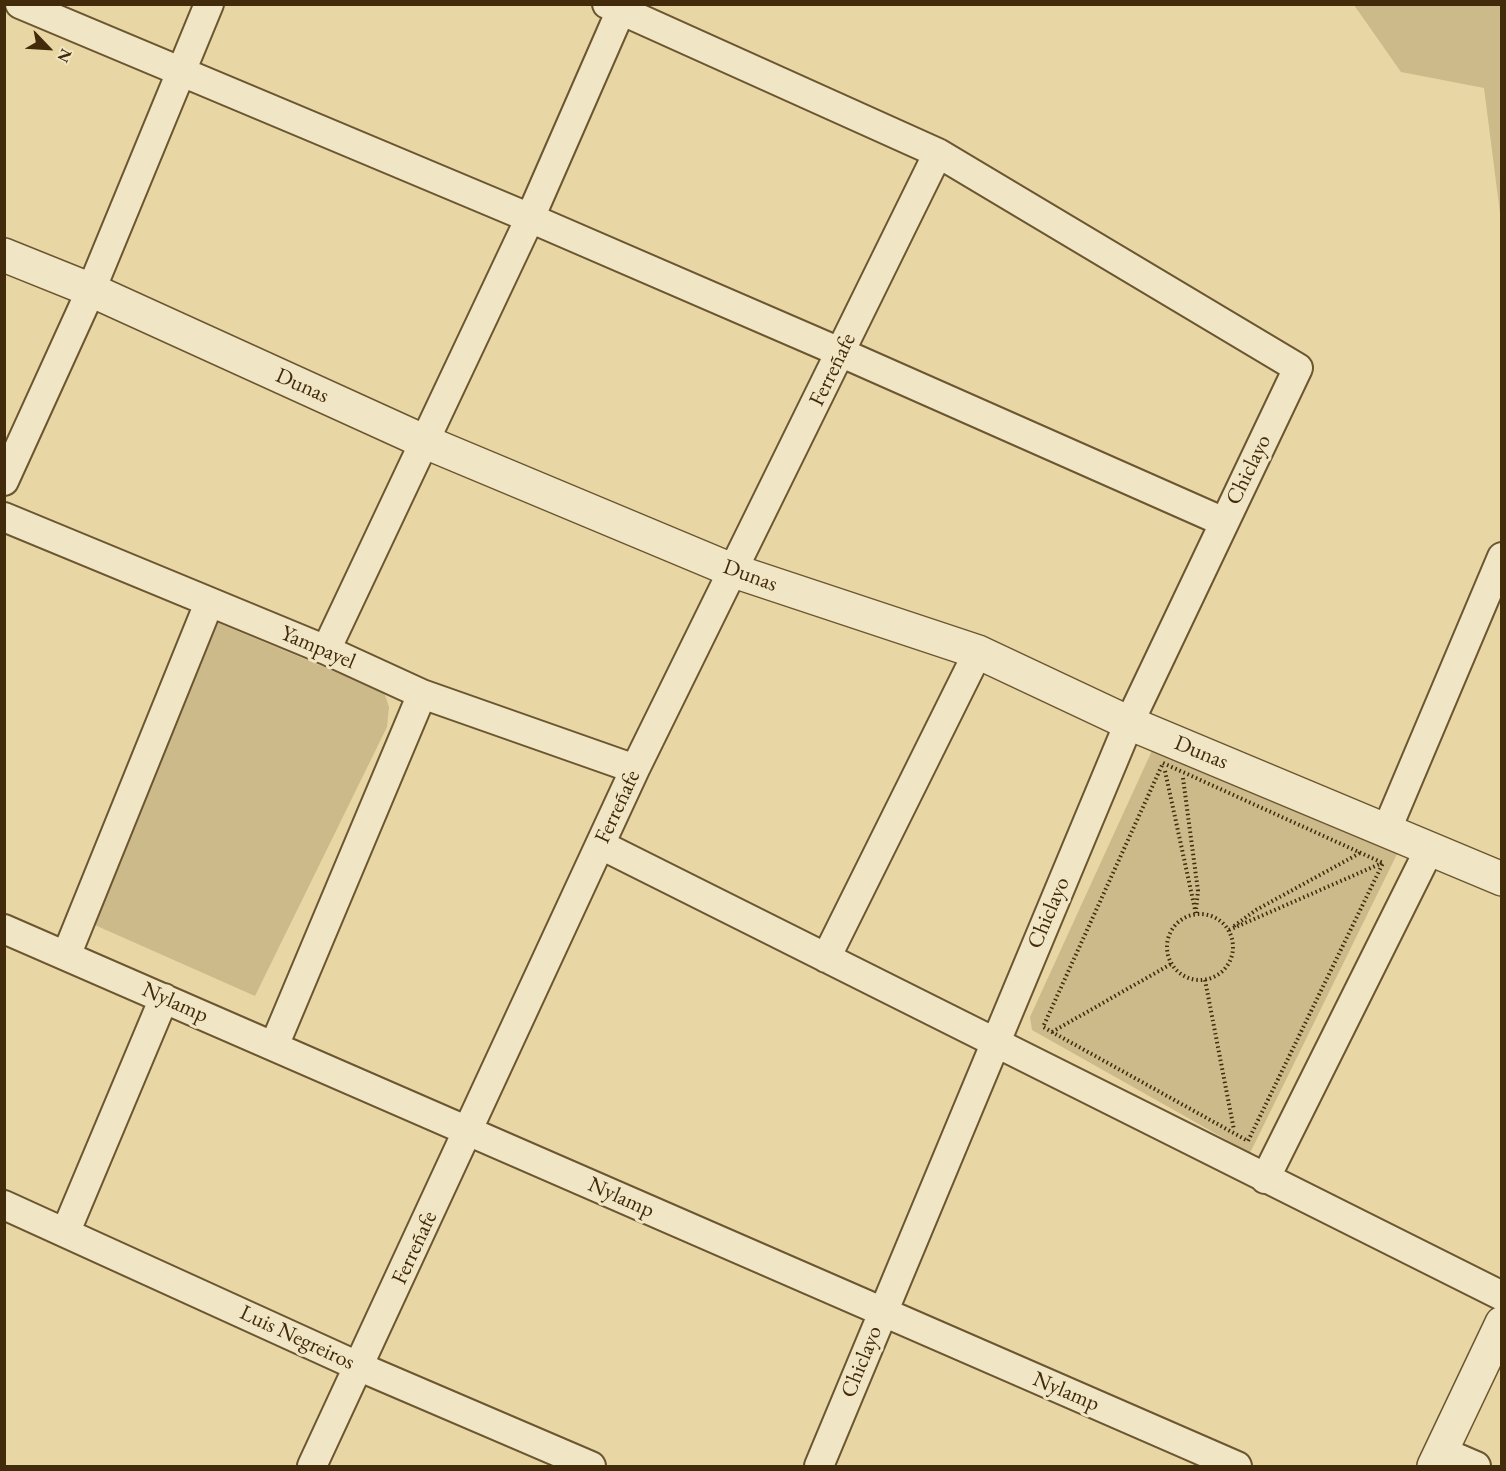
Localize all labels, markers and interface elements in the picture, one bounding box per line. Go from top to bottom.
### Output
north arrow [18,18,78,78]
text: N [53,46,77,66]
street label: Ferreñafe [804,329,862,411]
street label: Dunas [271,363,333,409]
street label: Chiclayo [1221,430,1277,510]
street label: Dunas [719,554,781,598]
street label: Yampayel [277,620,359,676]
street label: Dunas [1170,730,1232,776]
street label: Ferreñafe [590,766,646,848]
street label: Chiclayo [1022,873,1076,953]
street label: Nylamp [138,977,212,1029]
street label: Nylamp [584,1172,658,1224]
street label: Ferreñafe [387,1207,443,1289]
street label: Luis Negreiros [235,1300,359,1376]
street label: Chiclayo [836,1322,888,1402]
street label: Nylamp [1029,1366,1103,1418]

